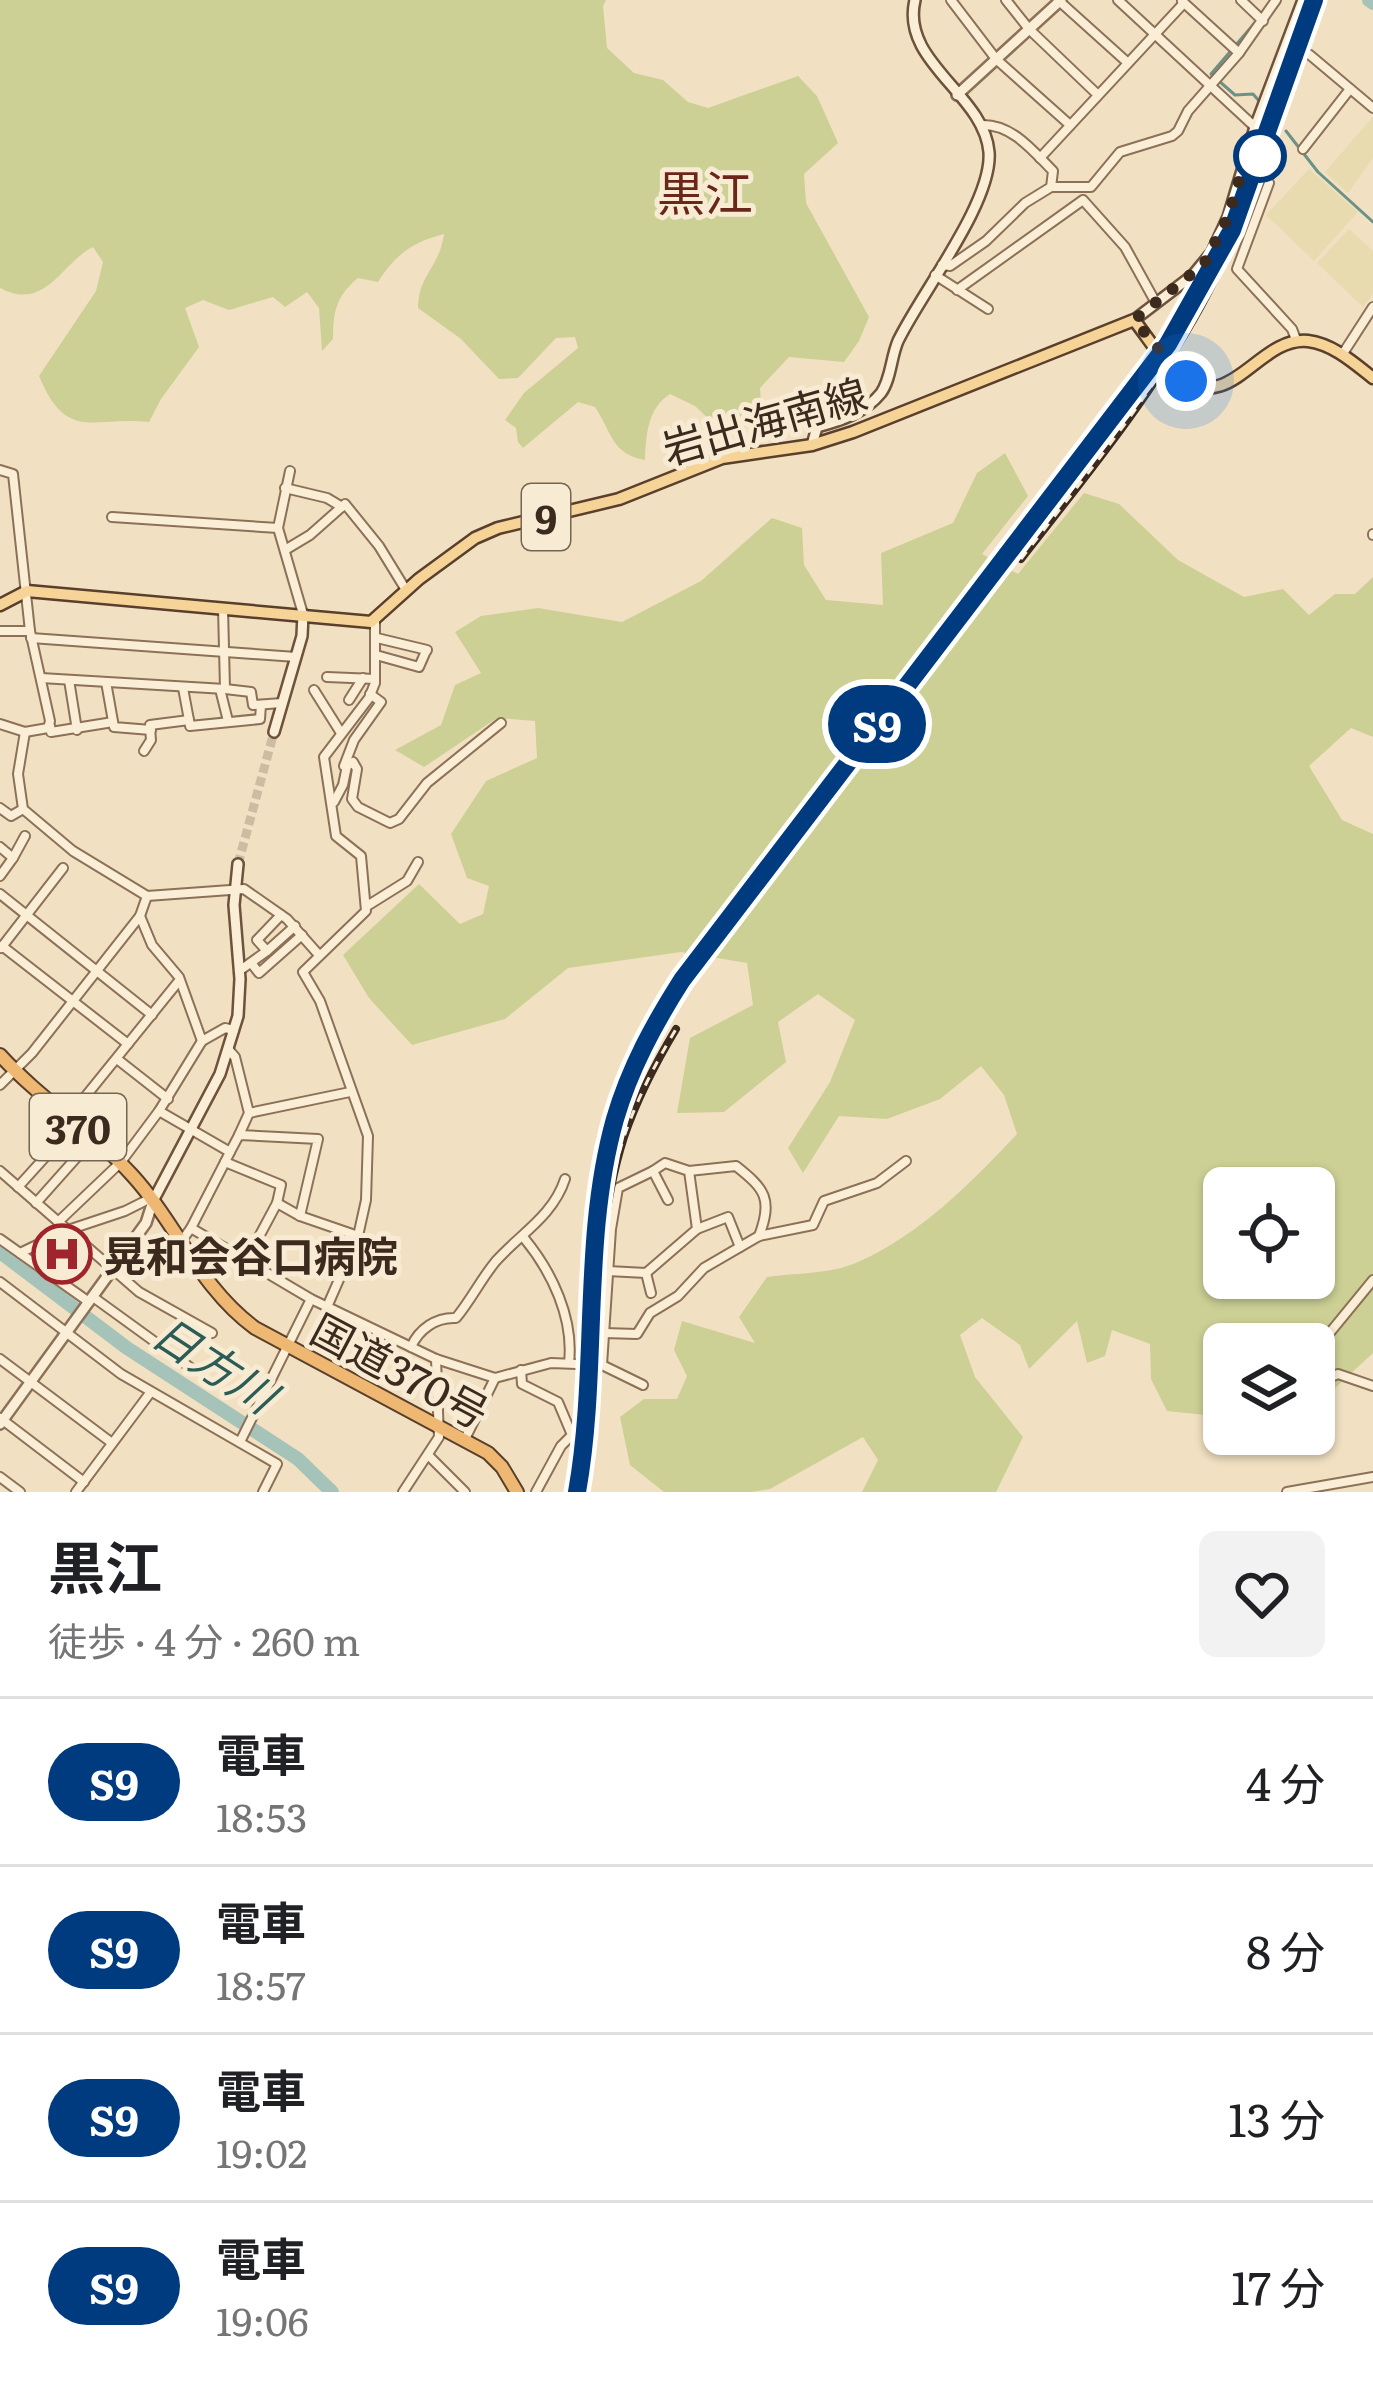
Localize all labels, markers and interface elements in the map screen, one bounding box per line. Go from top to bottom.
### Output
unlabelled marker [1235,131,1285,181]
district label: 黒江 [657,155,753,226]
your location [1156,351,1216,411]
street label: 岩出海南線 [655,360,873,478]
road number: 9 [522,484,570,550]
line badge: S9 [823,685,931,763]
text: S9 [852,693,902,755]
road number: 370 [30,1094,126,1160]
map controls [1203,1167,1335,1455]
button: locate [1203,1167,1335,1299]
hospital icon: 晃和会谷口病院 [31,1223,93,1285]
place label: 晃和会谷口病院 [104,1223,398,1285]
street label: 国道370号 [301,1296,501,1442]
water label: 日方川 [141,1297,294,1429]
button: layers [1203,1323,1335,1455]
text: 黒江 [48,1522,162,1607]
button: heart [1199,1531,1325,1657]
text: 徒歩 · 4 分 · 260 m [48,1610,360,1668]
text: 電車 [216,1719,306,1786]
text: 4 分 [1246,1748,1325,1815]
text: S9 [89,1751,139,1813]
text: 18:53 [216,1786,307,1844]
text: 電車 [216,1887,306,1954]
text: 8 分 [1246,1916,1325,1983]
text: S9 [89,1919,139,1981]
text: 18:57 [216,1954,306,2012]
text: 電車 [216,2055,306,2122]
text: 13 分 [1228,2084,1325,2151]
text: S9 [89,2087,139,2149]
text: 19:02 [216,2122,307,2180]
text: 電車 [216,2223,306,2290]
text: 17 分 [1231,2252,1325,2319]
text: S9 [89,2255,139,2317]
text: 19:06 [216,2290,309,2348]

